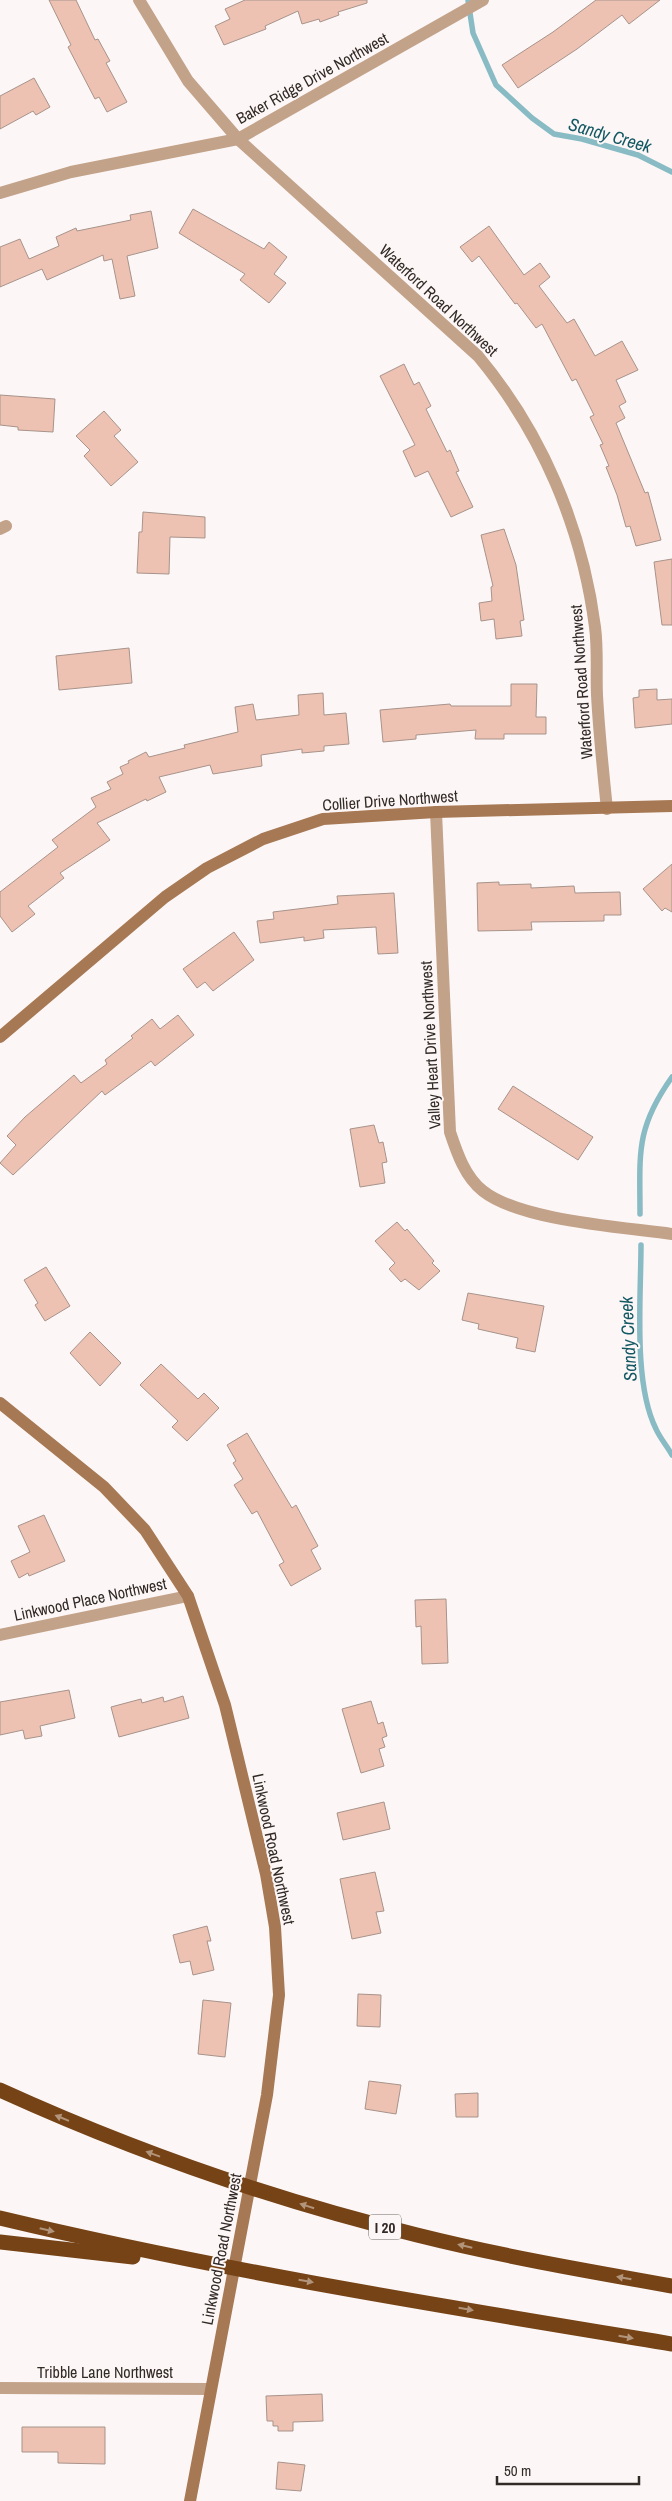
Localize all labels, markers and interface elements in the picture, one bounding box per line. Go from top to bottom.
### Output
street label: Baker Ridge Drive Northwest [232,27,392,129]
water label: Sandy Creek [566,111,655,159]
street label: Waterford Road Northwest [375,239,503,361]
street label: Waterford Road Northwest [565,604,597,760]
street label: Collier Drive Northwest [322,784,459,816]
street label: Valley Heart Drive Northwest [415,960,445,1130]
water label: Sandy Creek [613,1295,643,1382]
street label: Linkwood Place Northwest [12,1572,169,1626]
street label: Linkwood Road Northwest [247,1771,301,1927]
one-way arrow [55,2113,69,2121]
one-way arrow [146,2149,161,2157]
street label: Linkwood Road Northwest [196,2171,247,2327]
one-way arrow [300,2201,315,2209]
road number: I 20 [369,2214,401,2240]
one-way arrow [40,2226,55,2234]
one-way arrow [457,2242,472,2250]
one-way arrow [616,2273,632,2281]
one-way arrow [298,2278,314,2286]
one-way arrow [458,2306,474,2314]
one-way arrow [618,2333,634,2341]
street label: Tribble Lane Northwest [37,2361,173,2383]
scale bar [497,2454,640,2486]
text: 50 m [504,2460,531,2481]

